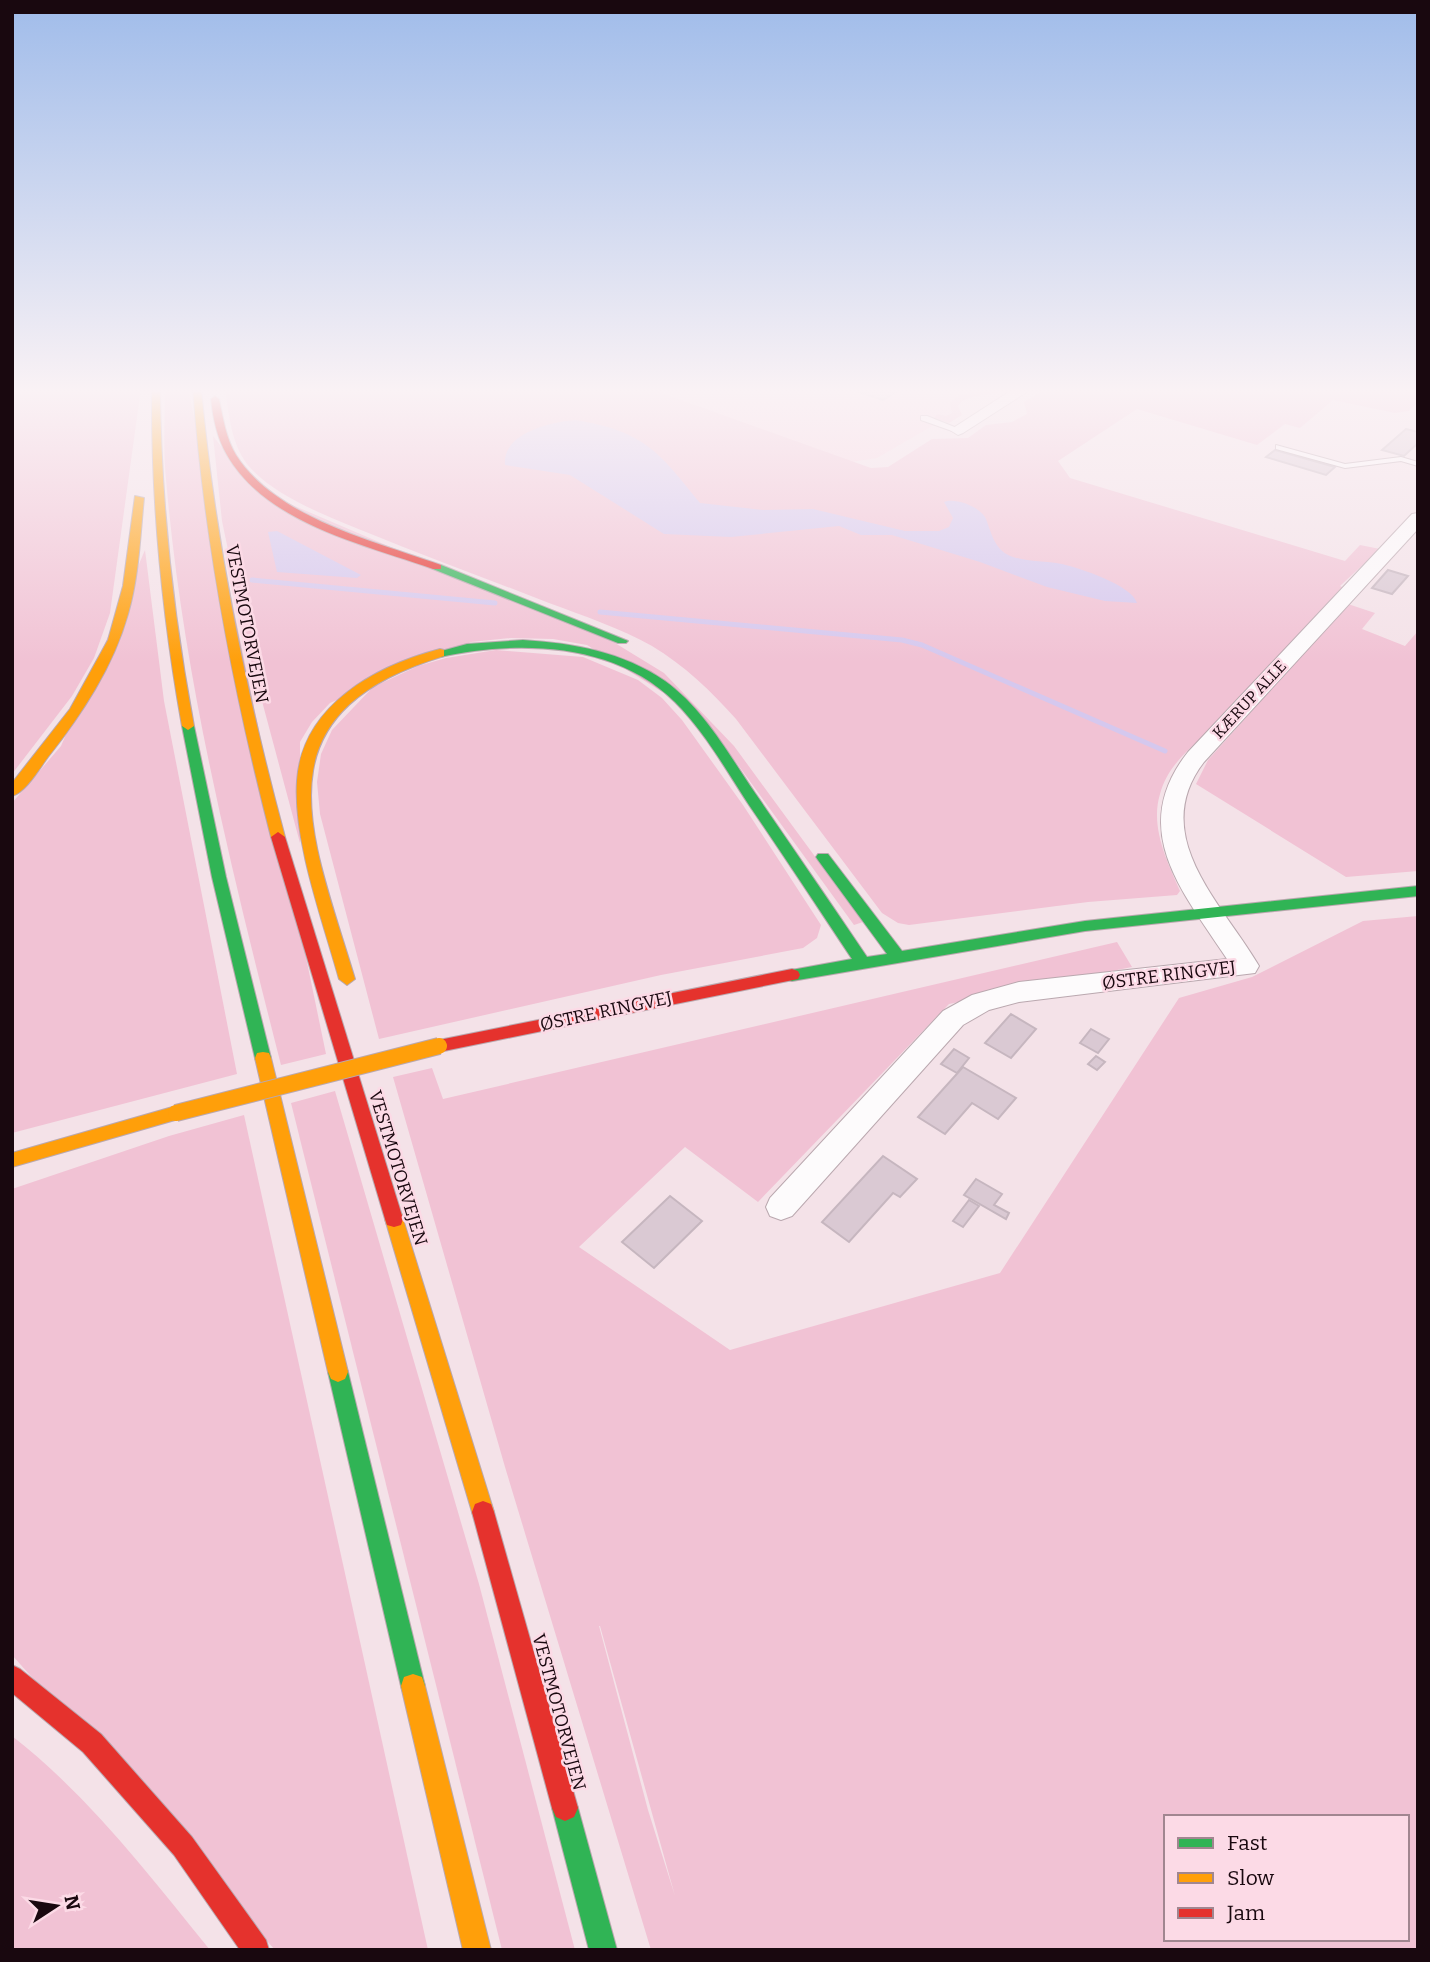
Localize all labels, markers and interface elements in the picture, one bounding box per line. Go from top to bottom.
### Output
street label: VESTMOTORVEJEN [221,543,273,705]
street label: KÆRUP ALLE [1208,656,1290,742]
street label: ØSTRE RINGVEJ [1101,956,1237,994]
street label: ØSTRE RINGVEJ [538,986,674,1036]
street label: VESTMOTORVEJEN [364,1088,432,1248]
street label: VESTMOTORVEJEN [528,1631,590,1793]
legend [1164,1815,1409,1941]
text: Fast [1227,1830,1268,1856]
text: Slow [1227,1865,1274,1891]
north arrow [21,1871,91,1941]
text: N [59,1893,85,1912]
text: Jam [1226,1900,1265,1926]

